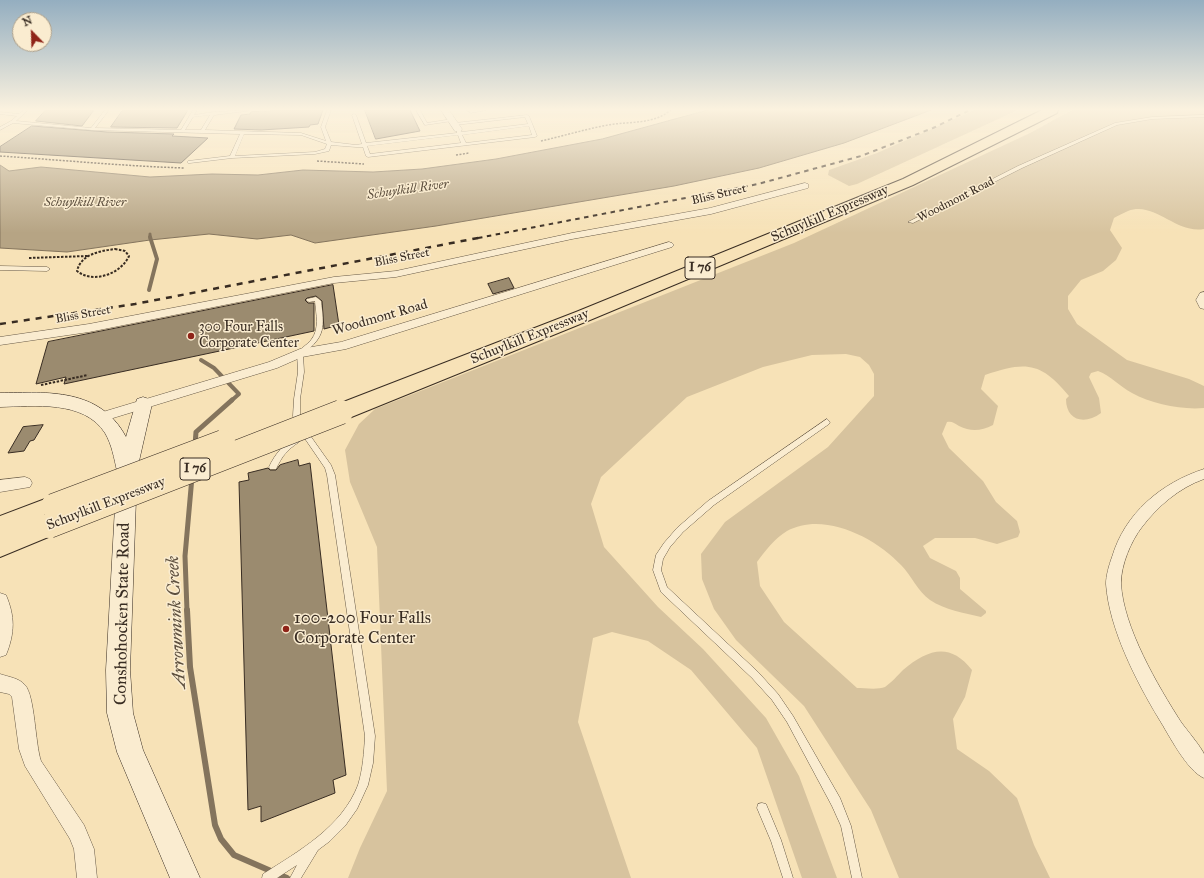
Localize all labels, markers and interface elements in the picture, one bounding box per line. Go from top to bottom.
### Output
north arrow [12,12,52,52]
text: N [21,14,34,29]
street label: Woodmont Road [915,174,997,226]
water label: Schuylkill River [366,177,450,203]
street label: Bliss Street [690,182,748,208]
street label: Schuylkill Expressway [769,182,891,246]
water label: Schuylkill River [44,195,126,211]
street label: Bliss Street [373,246,431,270]
road number: I 76 [685,257,715,279]
street label: Woodmont Road [330,296,430,340]
street label: Bliss Street [54,303,112,327]
street label: Schuylkill Expressway [468,306,592,368]
place label: 300 Four Falls Corporate Center [199,320,299,352]
marker: 300 Four Falls Corporate Center [186,331,196,341]
road number: I 76 [180,458,210,480]
street label: Schuylkill Expressway [44,474,168,534]
street label: Conshohocken State Road [111,523,135,705]
water label: Arrowmink Creek [163,555,191,689]
place label: 100-200 Four Falls Corporate Center [294,609,431,649]
marker: 100-200 Four Falls Corporate Center [281,624,291,634]

